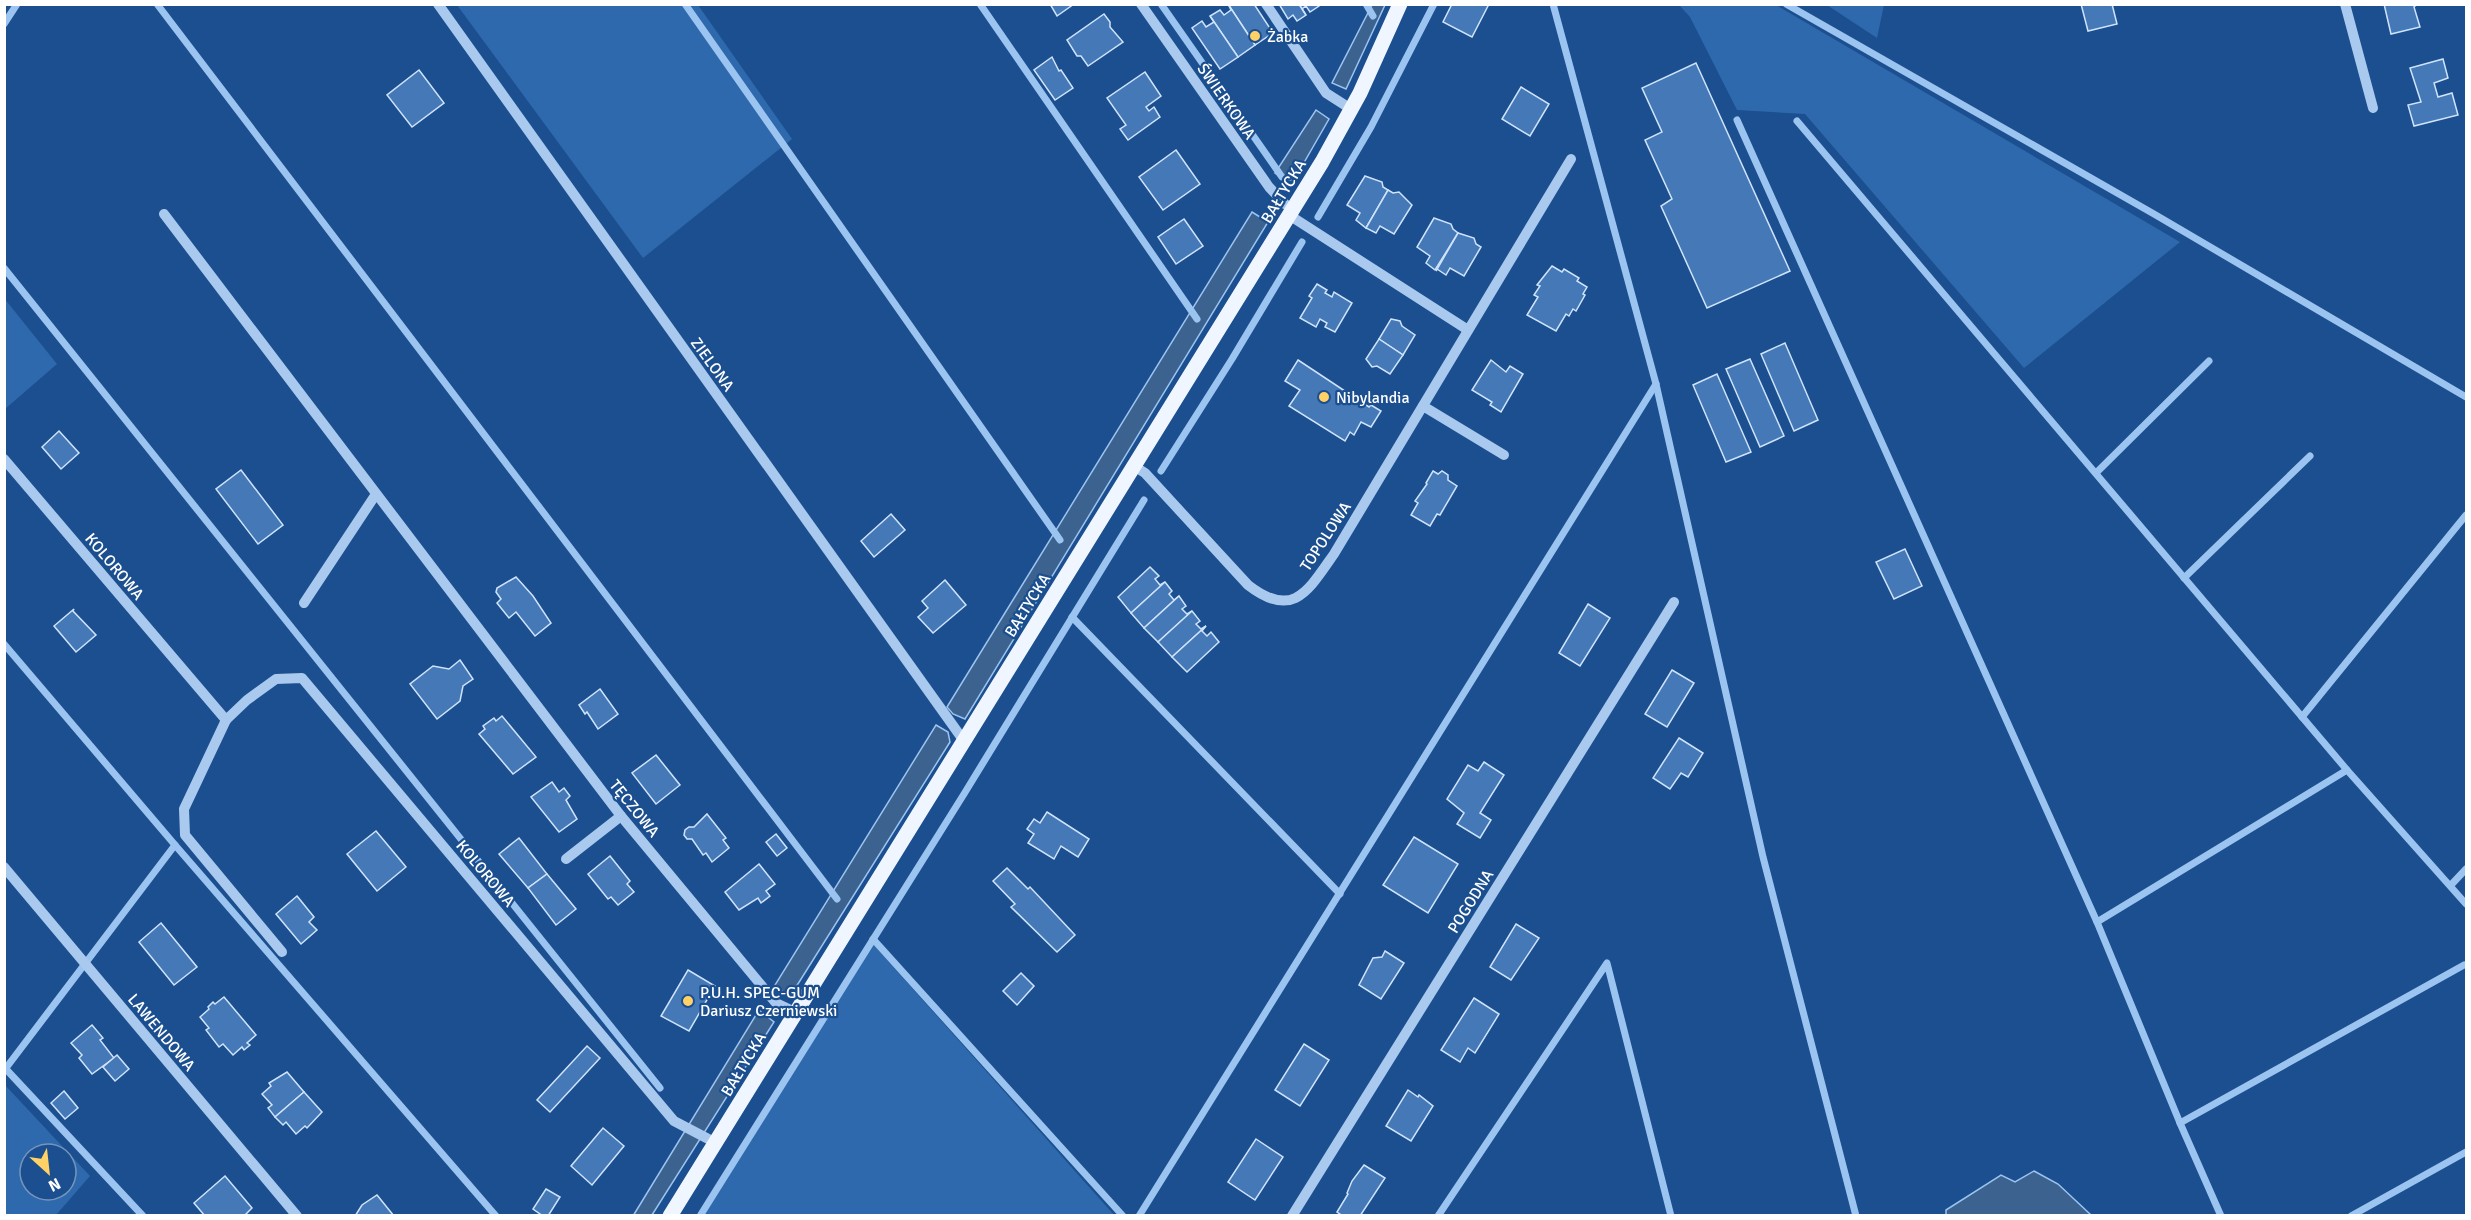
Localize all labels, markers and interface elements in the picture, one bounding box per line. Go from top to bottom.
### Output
place label: Żabka [1267,27,1308,47]
marker: Żabka [1248,29,1262,43]
street label: ŚWIERKOWA [1193,60,1260,144]
street label: BAŁTYCKA [1257,156,1311,227]
street label: ZIELONA [686,334,739,396]
place label: Nibylandia [1336,388,1410,408]
marker: Nibylandia [1317,390,1331,404]
street label: TOPOLOWA [1296,498,1356,575]
street label: KOLOROWA [80,529,148,604]
street label: BAŁTYCKA [1001,570,1055,641]
street label: TĘCZOWA [605,776,664,842]
street label: KOLOROWA [451,836,519,911]
street label: POGODNA [1443,866,1498,937]
place label: P.U.H. SPEC-GUM Dariusz Czerniewski [700,983,837,1021]
street label: LAWENDOWA [123,990,200,1076]
marker: P.U.H. SPEC-GUM Dariusz Czerniewski [681,994,695,1008]
street label: BAŁTYCKA [717,1029,771,1100]
north arrow [18,1142,78,1202]
text: N [45,1173,64,1196]

